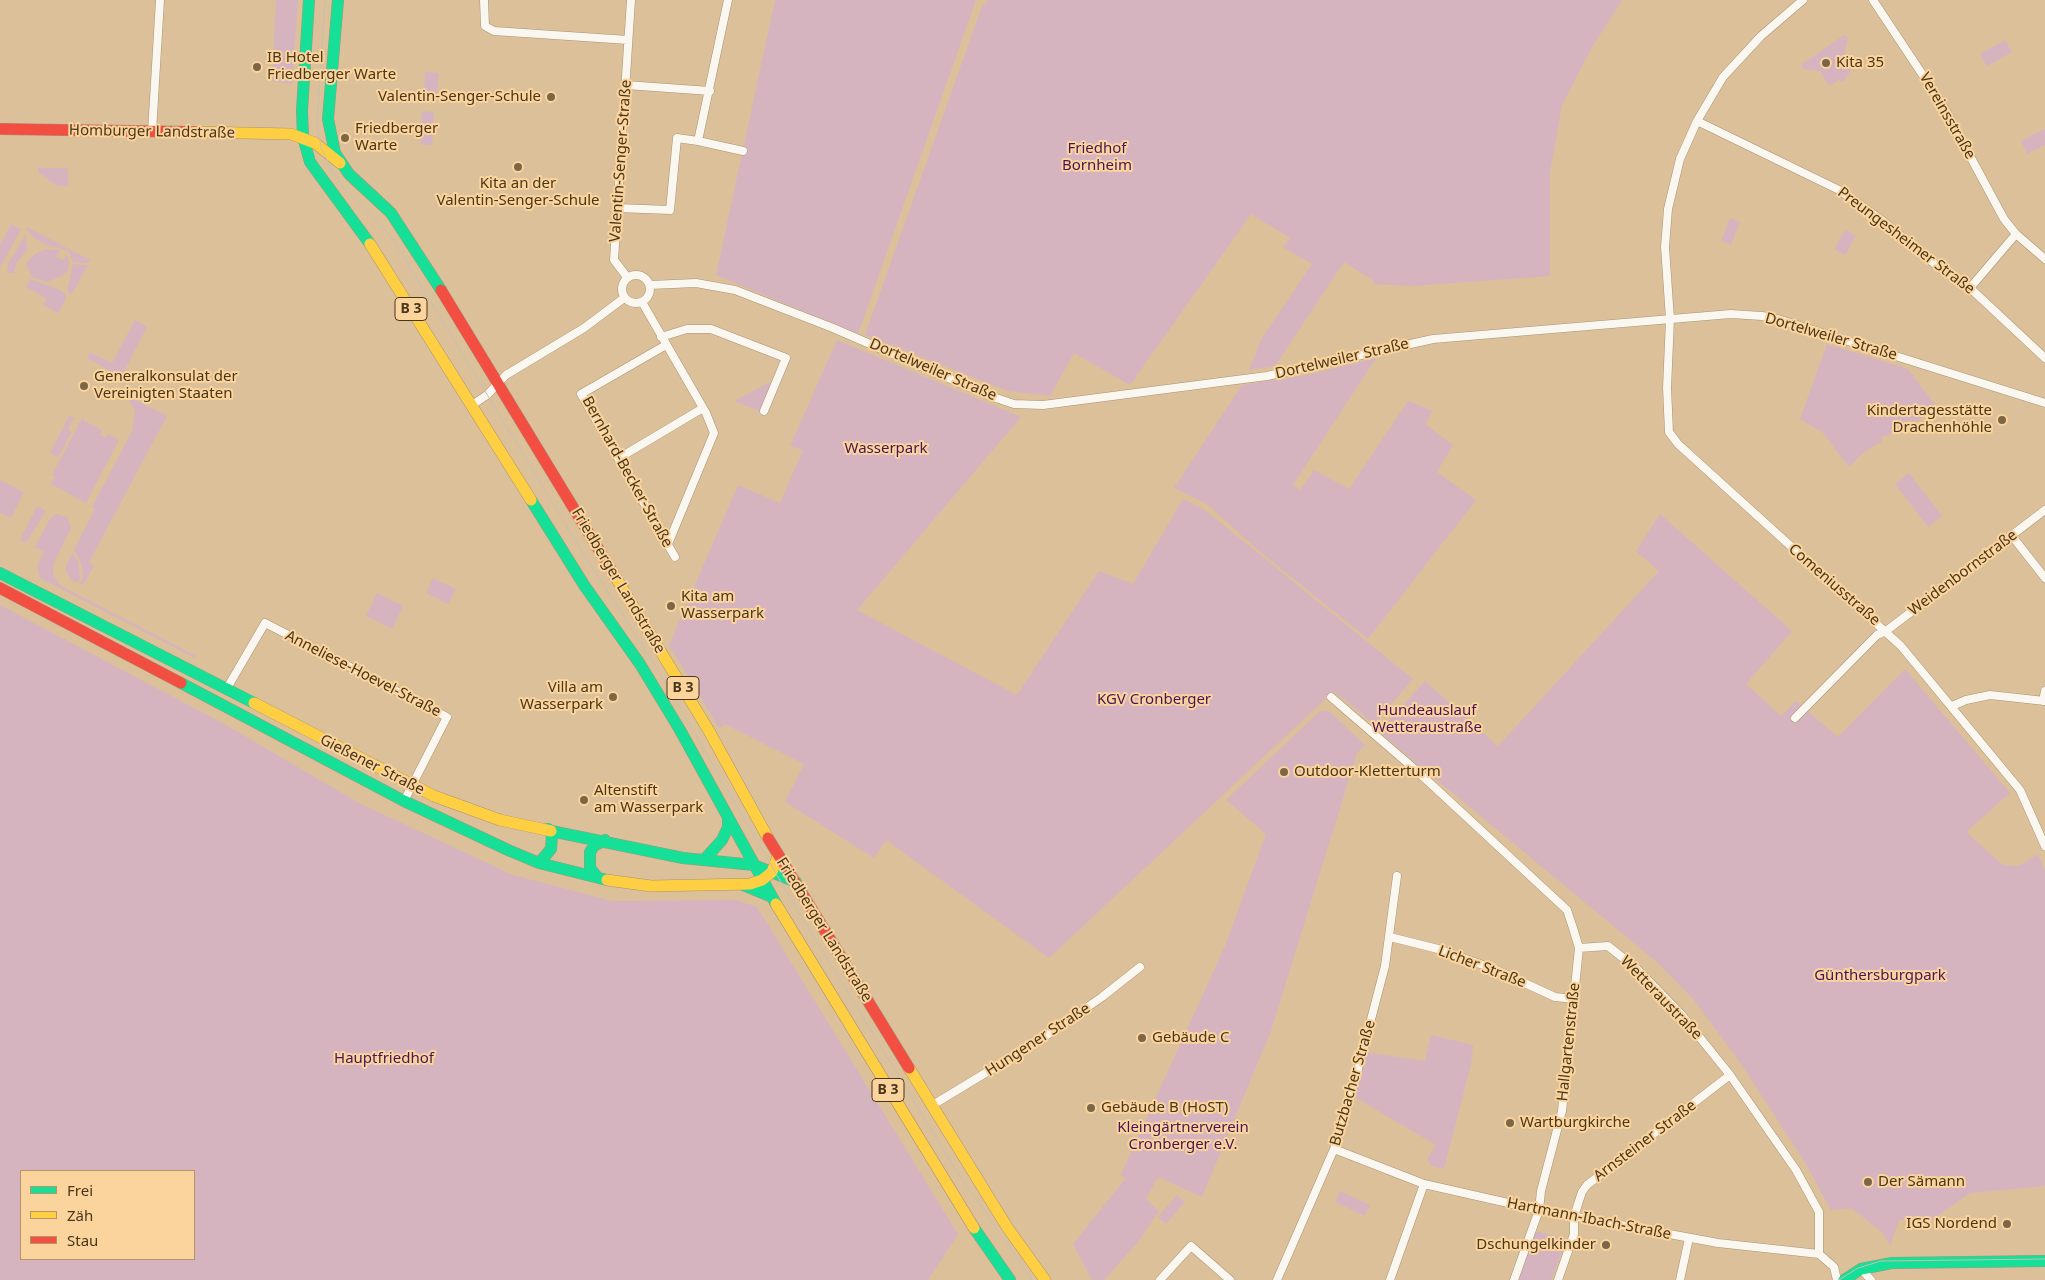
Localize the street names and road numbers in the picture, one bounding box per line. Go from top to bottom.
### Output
street label: Vereinsstraße [1915,70,1979,162]
street label: Valentin-Senger-Straße [606,79,636,243]
street label: Homburger Landstraße [69,122,235,142]
street label: Preungesheimer Straße [1834,184,1978,298]
road number: B 3 [395,298,427,320]
street label: Dortelweiler Straße [1763,310,1899,364]
street label: Dortelweiler Straße [867,335,999,405]
street label: Dortelweiler Straße [1274,335,1410,383]
street label: Bernhard-Becker-Straße [578,393,676,551]
street label: Friedberger Landstraße [567,505,669,657]
street label: Weidenbornstraße [1905,526,2021,620]
street label: Comeniusstraße [1785,540,1883,630]
street label: Anneliese-Hoevel-Straße [282,627,444,721]
road number: B 3 [667,676,699,700]
street label: Gießener Straße [317,731,427,799]
street label: Friedberger Landstraße [772,855,876,1005]
street label: Licher Straße [1436,942,1528,992]
street label: Wetteraustraße [1616,952,1706,1044]
street label: Hallgartenstraße [1554,982,1584,1102]
street label: Hungener Straße [982,999,1094,1081]
street label: Butzbacher Straße [1326,1018,1380,1148]
road number: B 3 [872,1078,904,1102]
street label: Arnsteiner Straße [1590,1097,1700,1185]
street label: Hartmann-Ibach-Straße [1505,1194,1673,1244]

